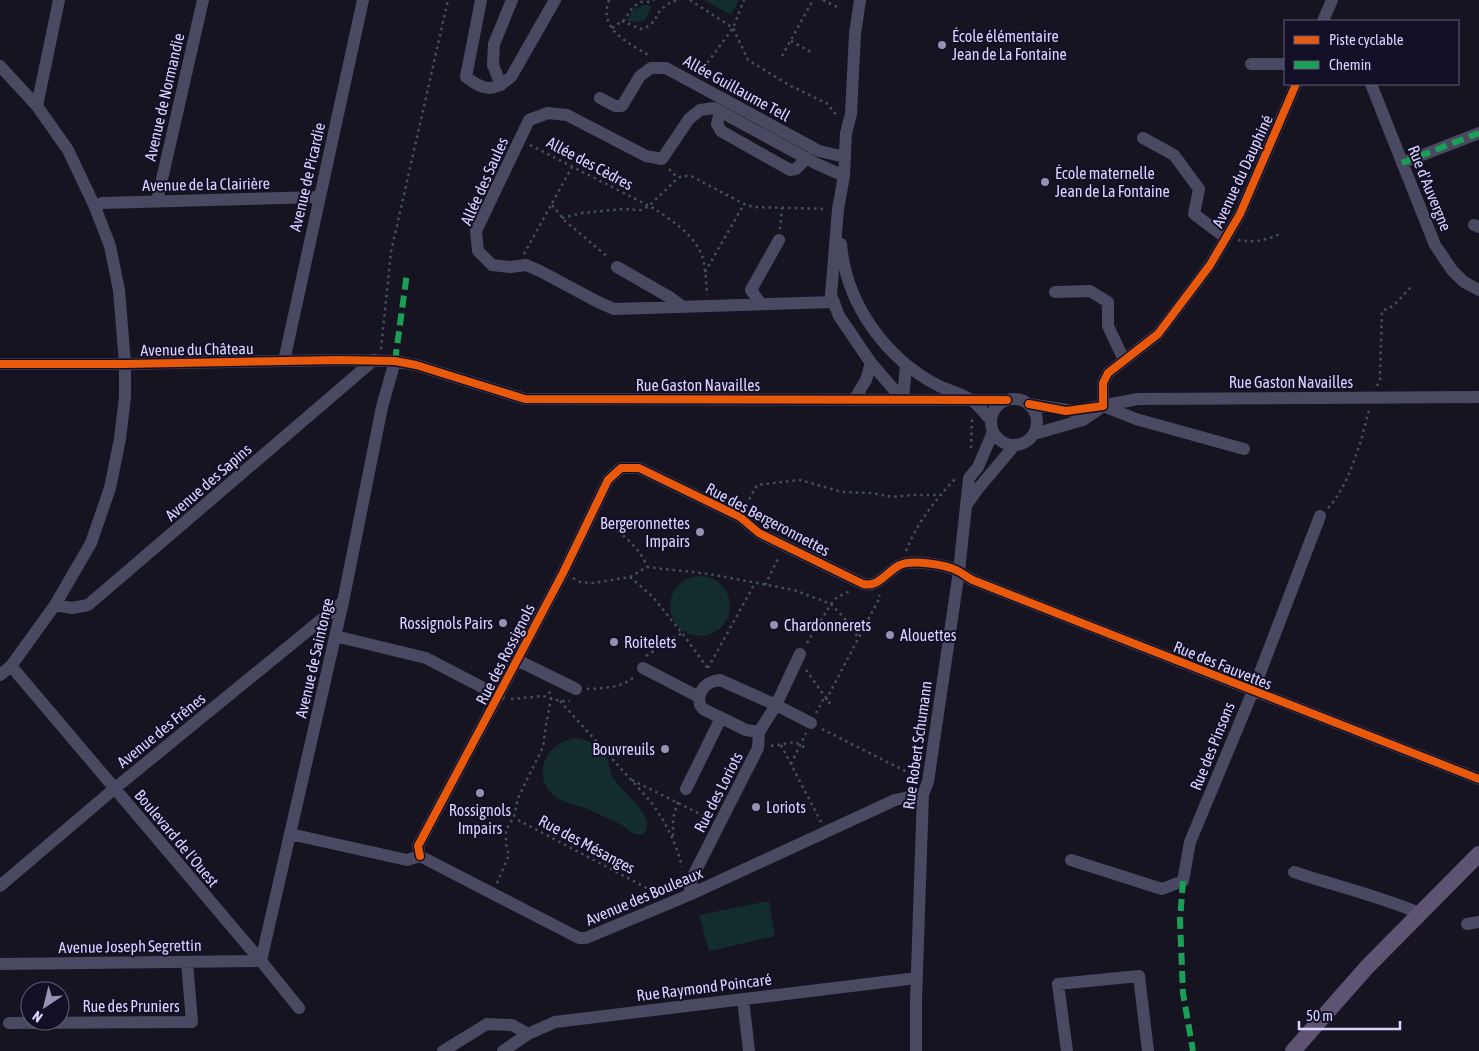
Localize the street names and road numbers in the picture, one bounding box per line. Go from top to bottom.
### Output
street label: Avenue de Normandie [141,31,187,163]
street label: Allée Guillaume Tell [681,51,794,125]
street label: Avenue du Dauphiné [1208,112,1277,231]
street label: Avenue de Picardie [286,121,328,233]
street label: Allée des Cèdres [544,133,637,193]
street label: Allée des Saules [457,134,512,228]
street label: Rue d'Auvergne [1404,143,1455,234]
street label: Avenue de la Clairière [142,174,270,194]
street label: Avenue du Château [140,339,254,359]
street label: Rue Gaston Navailles [1229,373,1354,391]
street label: Rue Gaston Navailles [636,376,761,394]
street label: Avenue des Sapins [161,440,256,525]
street label: Rue des Bergeronnettes [702,479,833,560]
street label: Avenue de Saintonge [291,596,338,720]
street label: Rue des Rossignols [472,600,539,708]
street label: Rue des Fauvettes [1171,637,1275,693]
street label: Rue Robert Schumann [899,680,935,810]
street label: Avenue des Frênes [113,689,209,771]
street label: Rue des Pinsons [1186,699,1238,793]
street label: Rue des Loriots [690,749,746,835]
street label: Boulevard de l'Ouest [131,786,223,890]
street label: Rue des Mésanges [535,811,638,878]
street label: Avenue des Bouleaux [583,863,706,929]
street label: Avenue Joseph Segrettin [58,936,202,957]
street label: Rue Raymond Poincaré [636,970,773,1005]
street label: Rue des Pruniers [82,997,180,1015]

